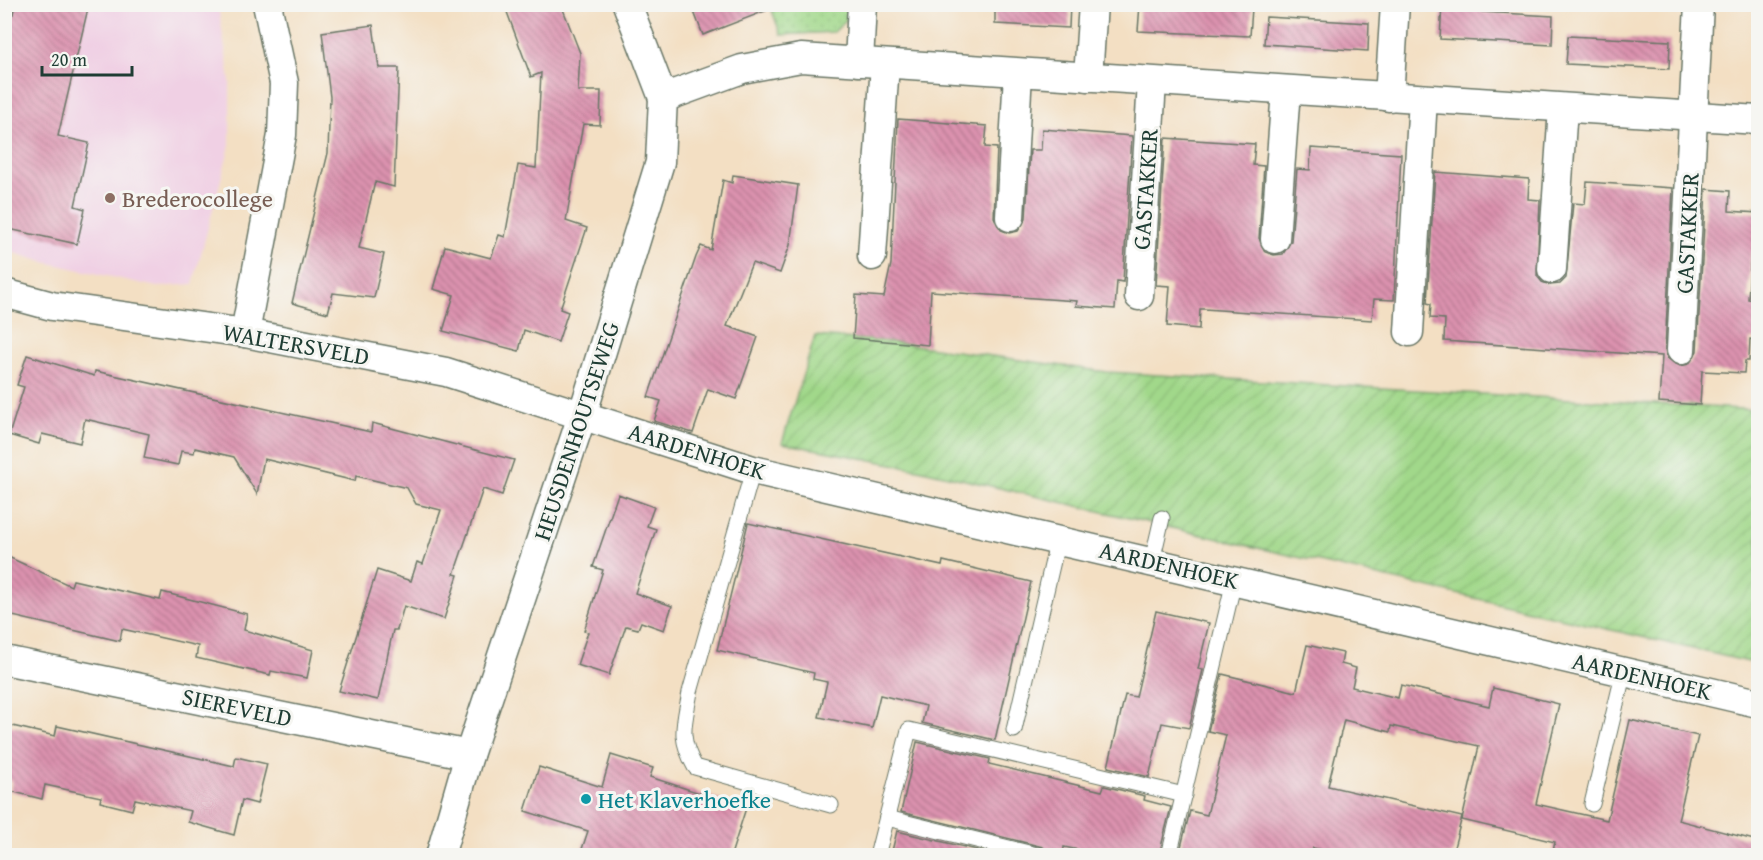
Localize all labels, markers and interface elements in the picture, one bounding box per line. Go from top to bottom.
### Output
scale bar [42,39,132,77]
text: 20 m [51,46,87,73]
street label: GASTAKKER [1123,127,1167,251]
street label: GASTAKKER [1666,171,1708,295]
place label: Brederocollege [122,181,273,216]
marker: Brederocollege [103,191,117,205]
street label: WALTERSVELD [220,314,372,374]
street label: HEUSDENHOUTSEWEG [524,317,628,545]
street label: AARDENHOEK [624,413,771,489]
street label: AARDENHOEK [1096,532,1243,598]
street label: AARDENHOEK [1569,643,1716,709]
street label: SIEREVELD [179,678,295,736]
place label: Het Klaverhoefke [598,782,771,817]
marker: Het Klaverhoefke [579,792,593,806]

